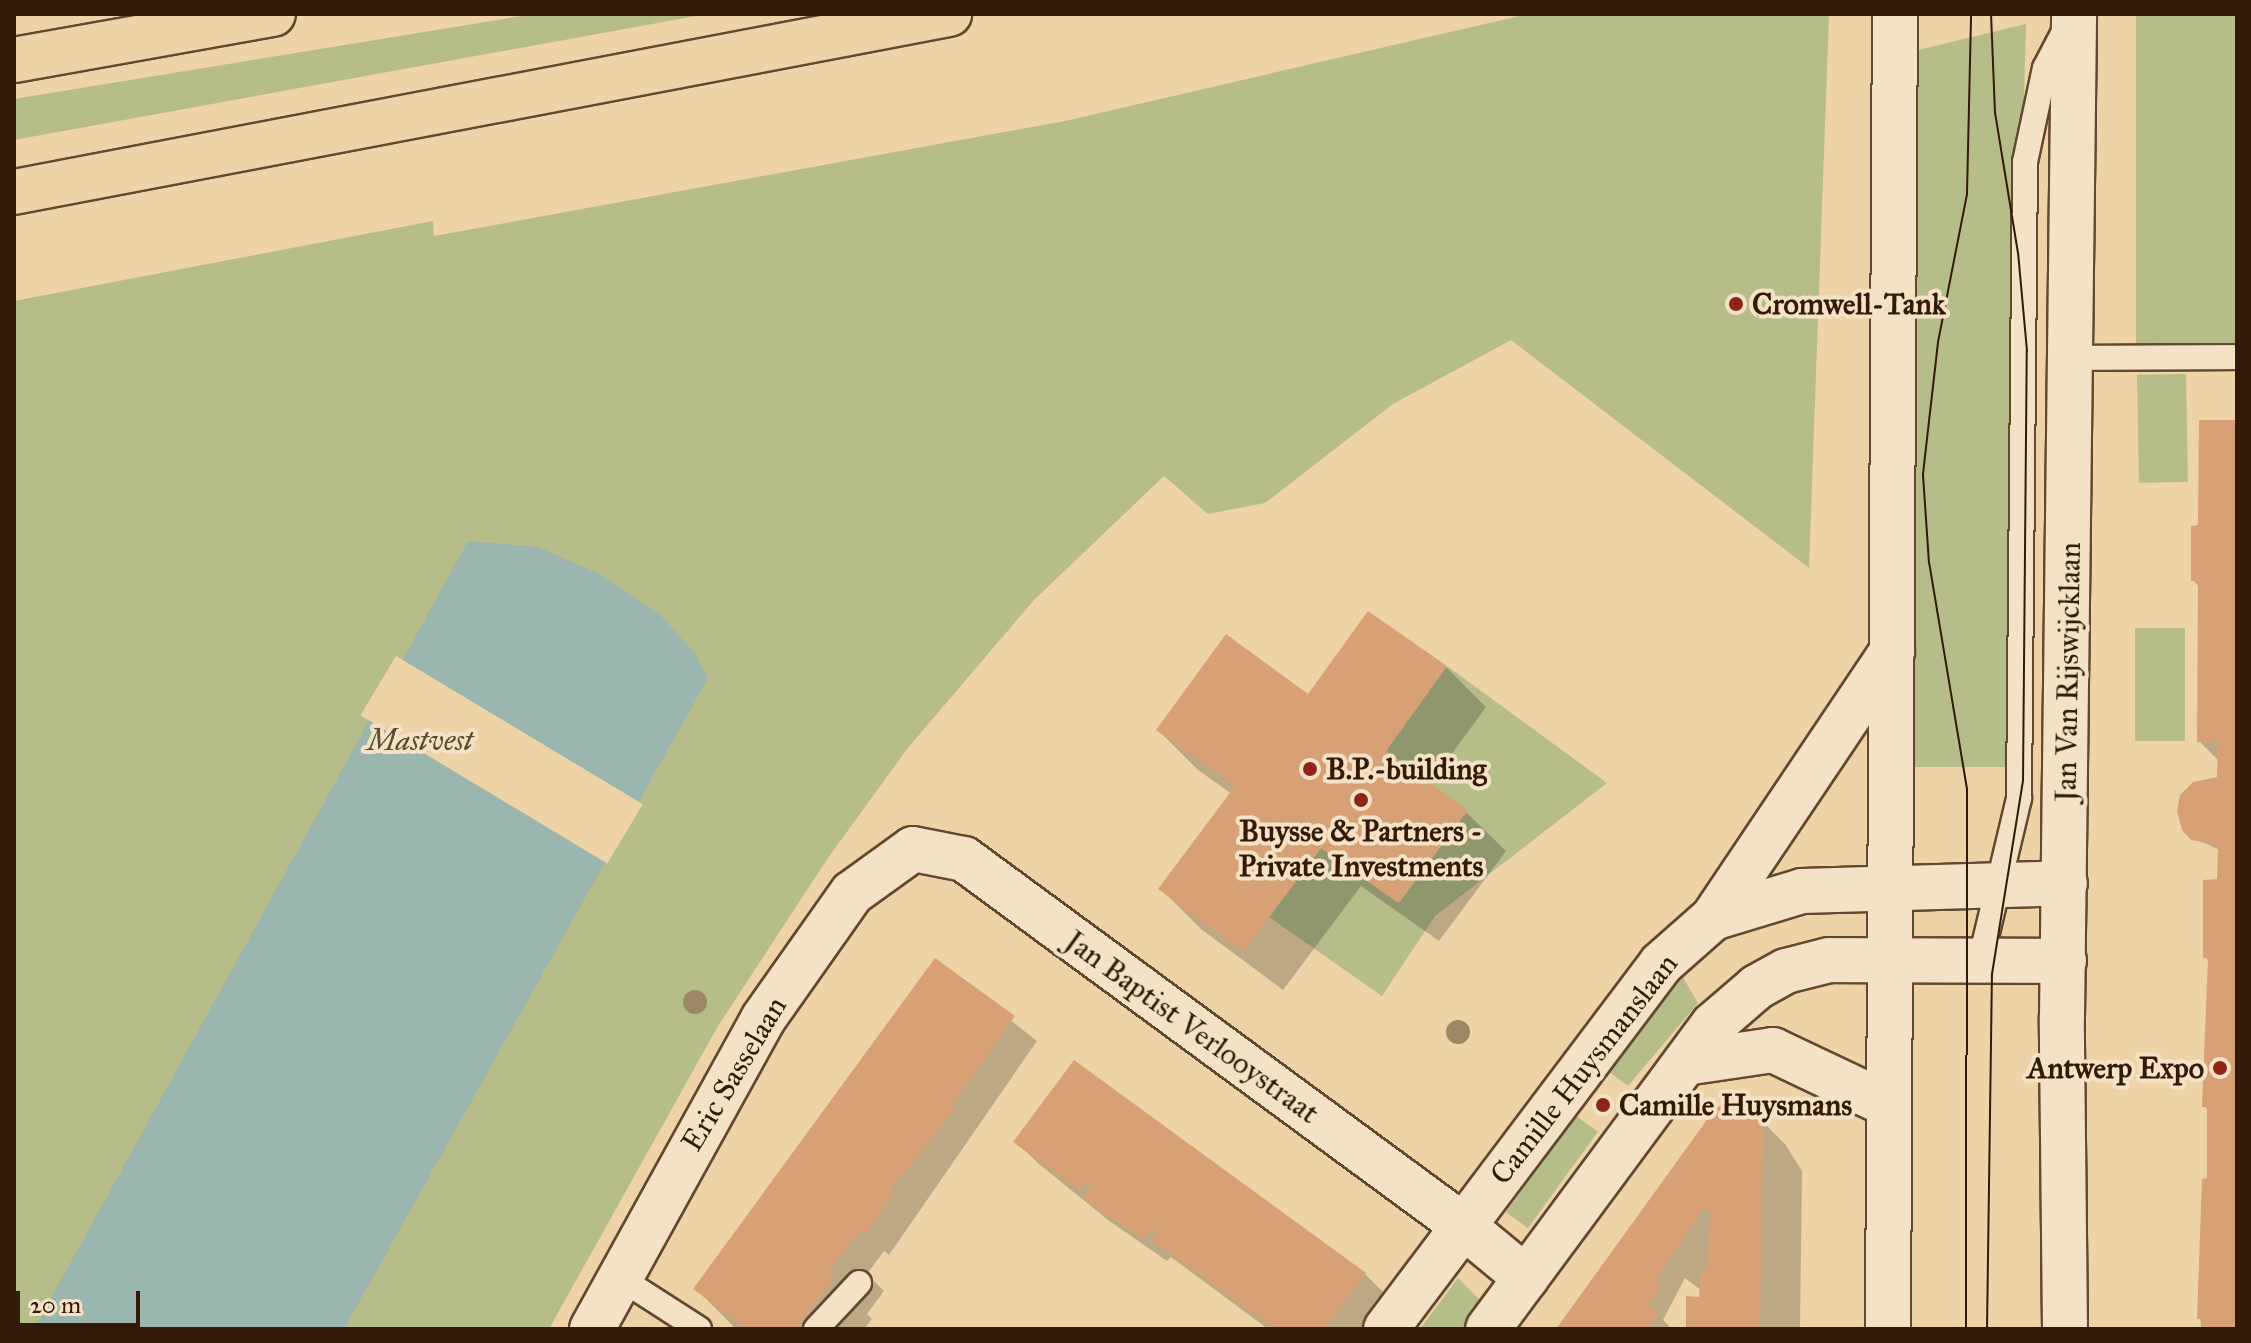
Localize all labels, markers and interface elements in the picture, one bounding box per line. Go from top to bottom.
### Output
place label: Cromwell-Tank [1752,286,1946,322]
marker: Cromwell-Tank [1727,295,1745,313]
street label: Jan Van Rijswijcklaan [2048,542,2088,802]
park label: Mastvest [367,722,473,758]
place label: B.P.-building [1326,751,1487,787]
marker: B.P.-building [1301,760,1319,778]
marker: Buysse & Partners - Private Investments [1352,791,1370,809]
place label: Buysse & Partners - Private Investments [1239,813,1483,884]
street label: Jan Baptist Verlooystraat [1058,923,1326,1131]
street label: Camille Huysmanslaan [1483,946,1685,1192]
street label: Eric Sasselaan [674,990,794,1158]
place label: Antwerp Expo [2027,1050,2204,1086]
marker: Antwerp Expo [2211,1059,2229,1077]
place label: Camille Huysmans [1619,1087,1852,1123]
marker: Camille Huysmans [1594,1096,1612,1114]
scale bar [20,1275,144,1325]
text: 20 m [30,1290,81,1320]

